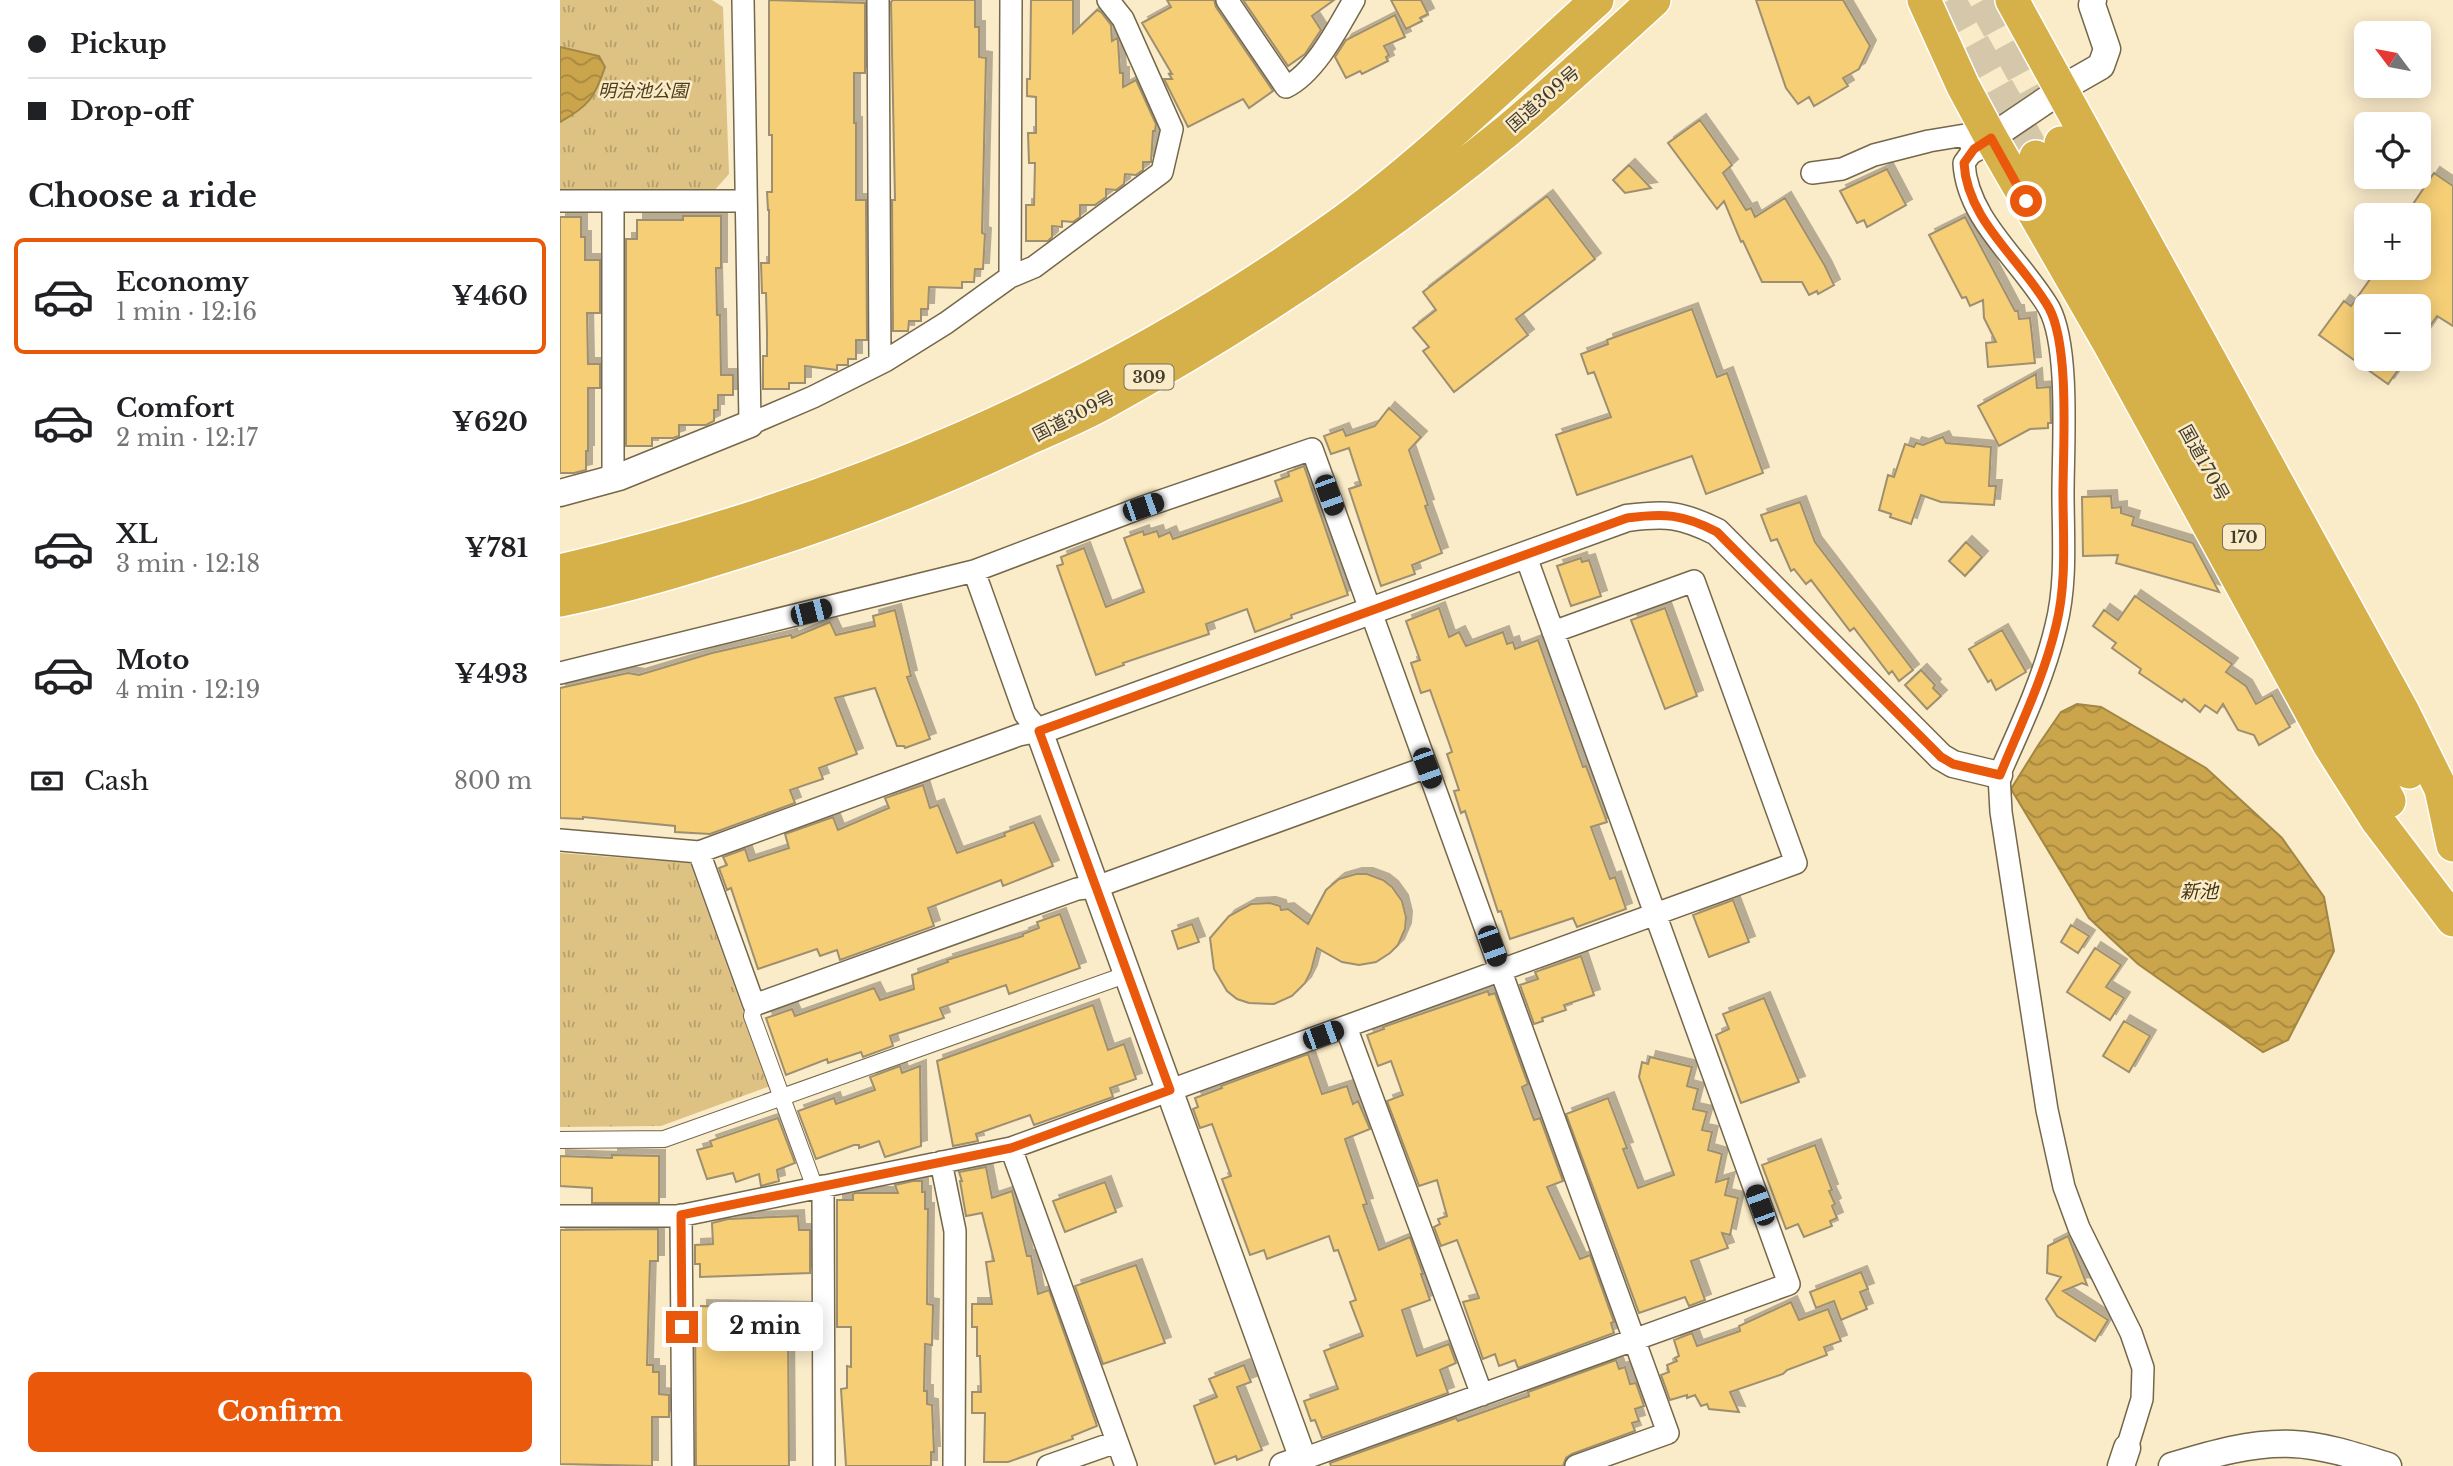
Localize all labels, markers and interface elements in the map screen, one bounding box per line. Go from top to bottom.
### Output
north arrow [2354,21,2431,98]
map controls [2354,21,2431,371]
text: Pickup [70,28,167,60]
street label: 国道309号 [1502,61,1584,137]
park label: 明治池公園 [598,80,691,102]
text: Drop-off [70,95,191,127]
button: locate [2354,112,2431,189]
text: Choose a ride [28,176,257,216]
route start [2010,185,2042,217]
button: + [2354,203,2431,280]
icon: car [32,265,95,328]
text: Economy [116,266,249,298]
text: ¥460 [451,280,528,312]
button: − [2354,294,2431,371]
text: 1 min · 12:16 [116,298,257,326]
road number: 309 [1124,364,1174,390]
street label: 国道309号 [1029,386,1119,446]
icon: car [32,391,95,454]
text: Comfort [116,392,234,424]
text: ¥620 [452,406,528,438]
street label: 国道170号 [2174,421,2234,505]
text: 2 min · 12:17 [116,424,258,452]
car [1312,472,1347,518]
car [1120,490,1167,524]
icon: car [32,517,95,580]
text: XL [116,518,158,550]
road number: 170 [2223,524,2265,550]
text: ¥781 [465,532,528,564]
text: 3 min · 12:18 [116,550,260,578]
car [789,597,834,627]
icon: car [32,643,95,706]
text: Moto [116,644,189,676]
text: ¥493 [455,658,528,690]
text: 4 min · 12:19 [116,676,260,704]
car [1410,745,1445,791]
icon: cash [28,762,66,800]
text: Cash [84,765,149,797]
text: 800 m [454,767,532,795]
water label: 新池 [2180,880,2220,903]
car [1475,923,1510,969]
car [1300,1018,1347,1052]
car [1743,1182,1778,1228]
callout: 2 min [706,1302,822,1352]
route end [666,1311,698,1343]
text: 2 min [729,1312,801,1340]
button: Confirm [28,1372,532,1452]

